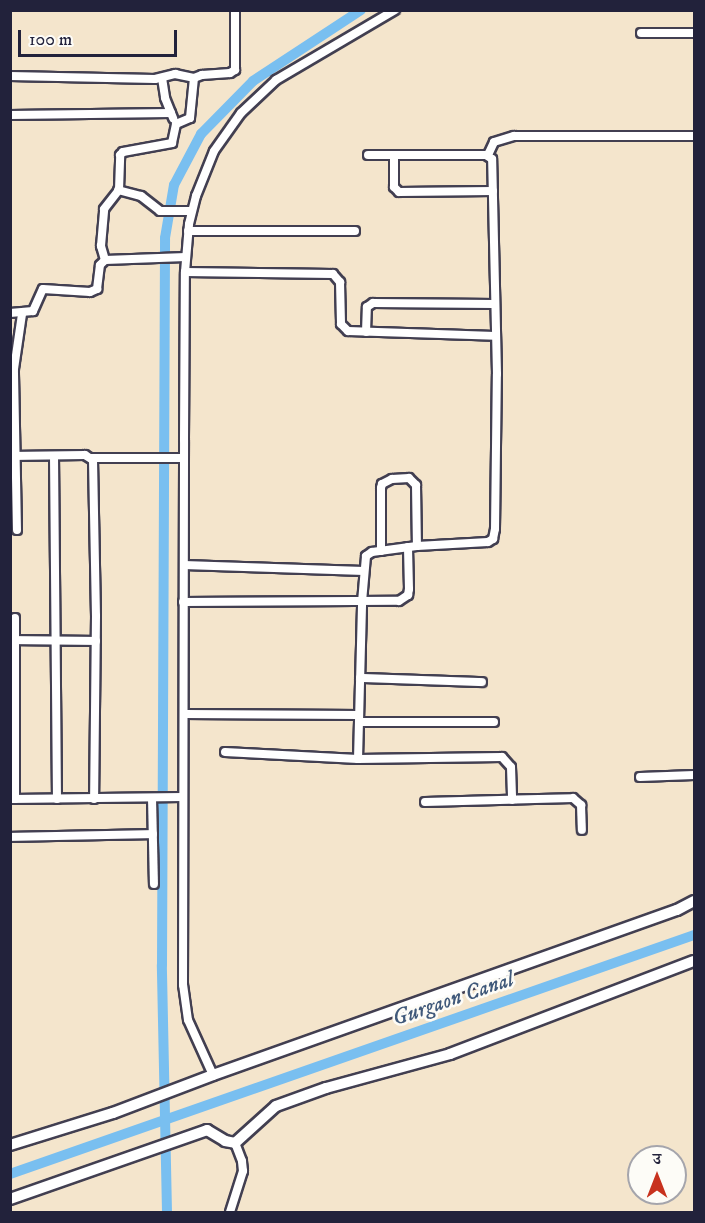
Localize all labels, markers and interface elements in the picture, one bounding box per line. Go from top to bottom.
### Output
scale bar [21,18,180,56]
text: 100 m [29,29,72,51]
water label: Gurgaon Canal [389,966,517,1032]
north arrow [627,1145,687,1205]
text: उ [653,1149,661,1169]

